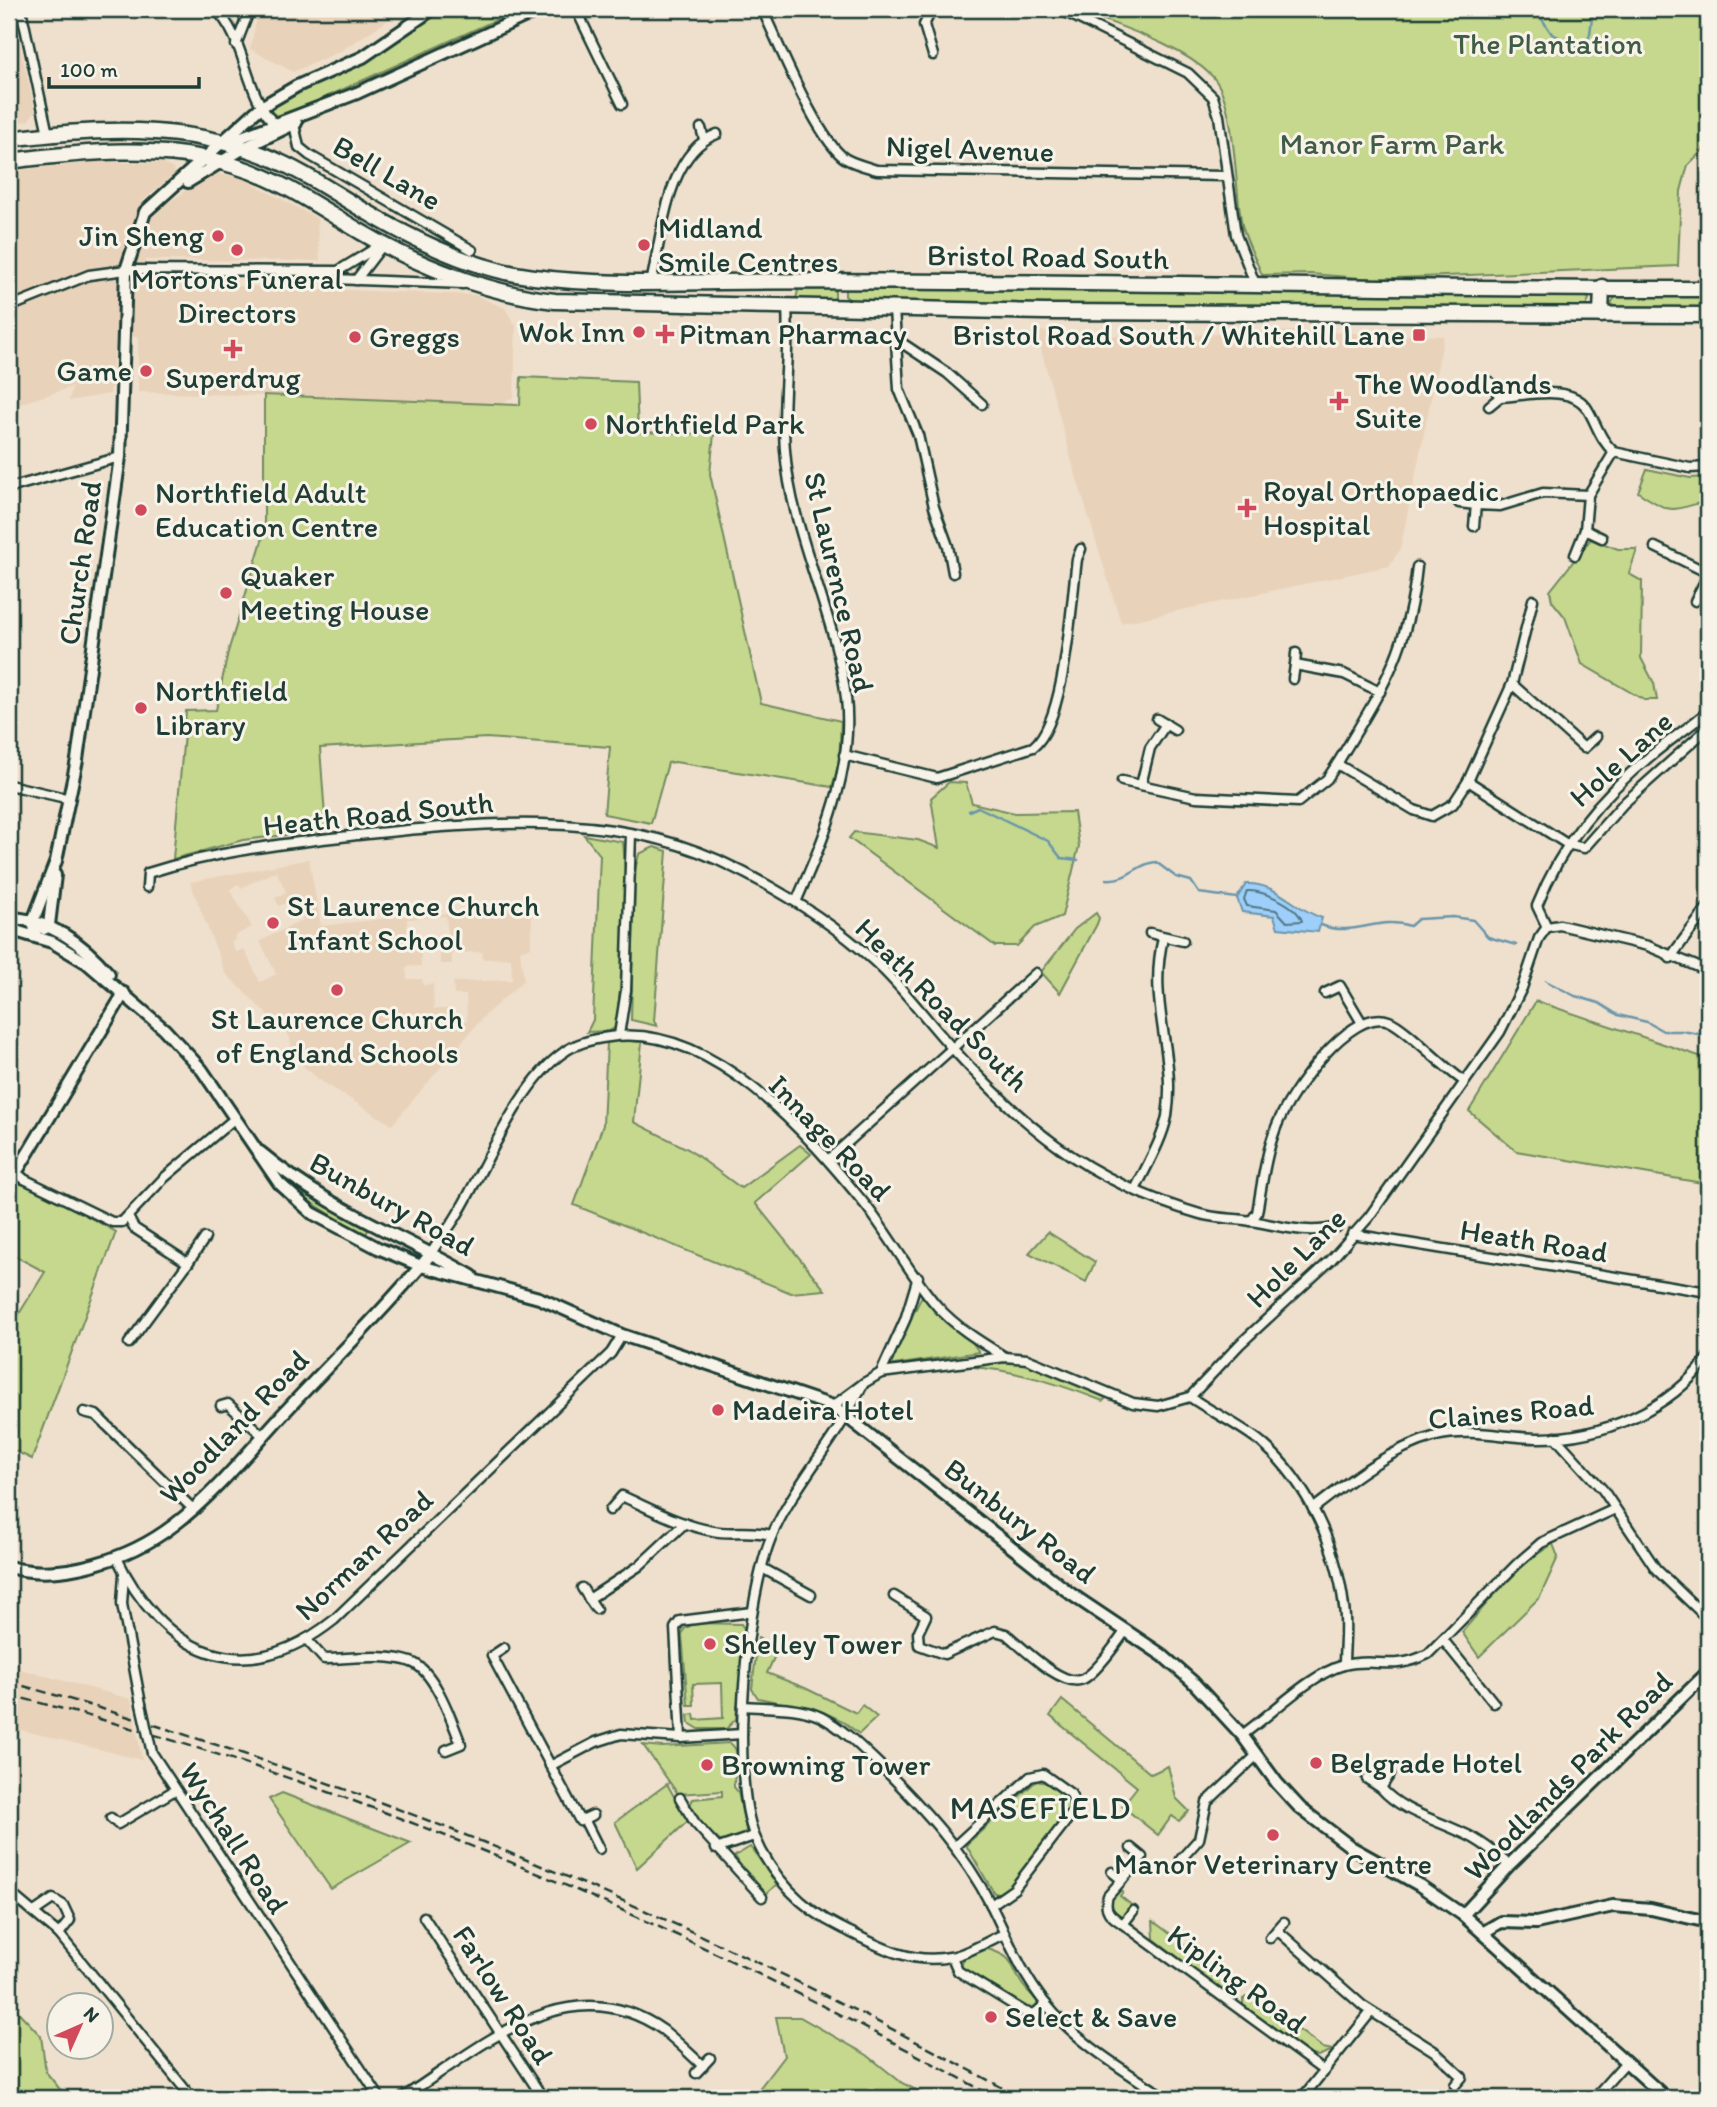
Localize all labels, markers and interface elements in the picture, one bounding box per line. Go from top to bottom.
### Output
park label: The Plantation [1453,25,1643,62]
scale bar [49,46,200,90]
text: 100 m [60,57,118,82]
park label: Manor Farm Park [1280,125,1505,162]
street label: Bell Lane [327,127,448,218]
street label: Nigel Avenue [885,127,1055,170]
place label: Midland Smile Centres [658,209,838,280]
place label: Jin Sheng [79,217,205,254]
marker: Jin Sheng [210,228,226,244]
street label: Bristol Road South [927,236,1169,277]
marker: Midland Smile Centres [636,237,652,253]
marker: Mortons Funeral Directors [229,242,245,258]
place label: Mortons Funeral Directors [131,260,343,331]
place label: Wok Inn [519,313,625,350]
place label: Pitman Pharmacy [679,315,907,352]
place label: Bristol Road South / Whitehill Lane [953,316,1405,353]
place label: Greggs [369,318,460,355]
marker: Wok Inn [631,324,647,340]
marker: Pitman Pharmacy [657,326,673,342]
marker: Bristol Road South / Whitehill Lane [1411,327,1427,343]
marker: Greggs [347,329,363,345]
marker: Superdrug [225,341,241,357]
place label: Game [56,352,132,389]
place label: Superdrug [165,359,301,396]
marker: Game [138,363,154,379]
place label: The Woodlands Suite [1355,365,1552,436]
marker: The Woodlands Suite [1329,391,1349,411]
place label: Northfield Park [605,405,805,442]
marker: Northfield Park [583,416,599,432]
street label: St Laurence Road [796,468,883,696]
place label: Royal Orthopaedic Hospital [1263,472,1499,543]
place label: Northfield Adult Education Centre [155,474,378,545]
street label: Church Road [50,479,109,647]
marker: Royal Orthopaedic Hospital [1237,498,1257,518]
marker: Northfield Adult Education Centre [133,502,149,518]
place label: Quaker Meeting House [240,557,429,628]
marker: Quaker Meeting House [218,585,234,601]
place label: Northfield Library [155,672,288,743]
marker: Northfield Library [133,700,149,716]
street label: Hole Lane [1561,703,1680,815]
street label: Heath Road South [261,783,495,844]
place label: St Laurence Church Infant School [287,887,539,958]
street label: Heath Road South [848,910,1037,1099]
marker: St Laurence Church Infant School [265,915,281,931]
marker: St Laurence Church of England Schools [329,982,345,998]
place label: St Laurence Church of England Schools [211,1000,463,1071]
street label: Innage Road [761,1067,900,1209]
street label: Bunbury Road [303,1143,481,1264]
street label: Hole Lane [1238,1200,1354,1316]
street label: Heath Road [1458,1211,1611,1270]
street label: Woodland Road [151,1342,317,1512]
street label: Claines Road [1426,1386,1596,1437]
place label: Madeira Hotel [732,1391,914,1428]
marker: Madeira Hotel [710,1402,726,1418]
street label: Bunbury Road [937,1450,1104,1591]
street label: Norman Road [287,1481,441,1628]
place label: Shelley Tower [724,1625,902,1662]
marker: Shelley Tower [702,1636,718,1652]
street label: Woodlands Park Road [1455,1663,1680,1888]
place label: Belgrade Hotel [1330,1744,1522,1781]
place label: Browning Tower [721,1746,931,1783]
street label: Wychall Road [172,1755,297,1921]
marker: Belgrade Hotel [1308,1755,1324,1771]
marker: Browning Tower [699,1757,715,1773]
district label: MASEFIELD [950,1789,1132,1827]
marker: Manor Veterinary Centre [1265,1827,1281,1843]
place label: Manor Veterinary Centre [1114,1845,1432,1882]
street label: Kipling Road [1160,1916,1314,2041]
street label: Farlow Road [445,1918,562,2072]
north arrow [46,1992,116,2062]
place label: Select & Save [1005,1998,1177,2035]
text: N [79,2002,104,2027]
marker: Select & Save [983,2009,999,2025]

